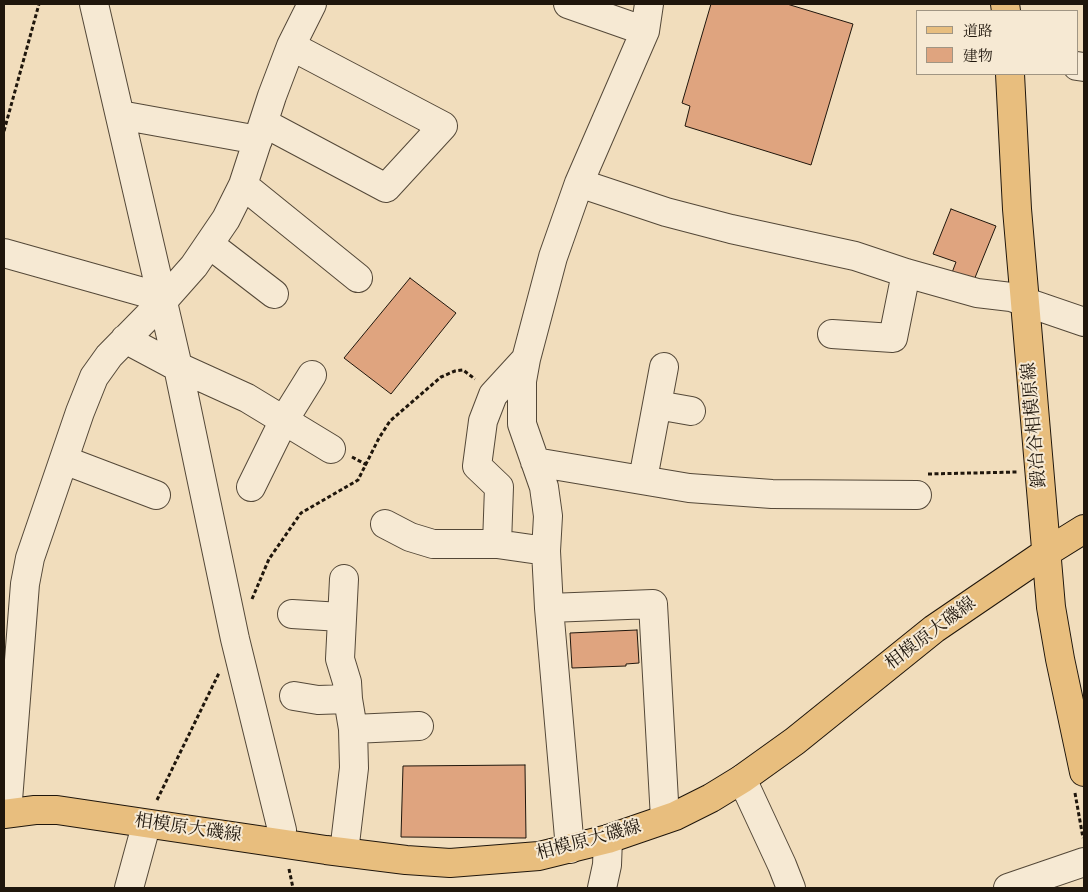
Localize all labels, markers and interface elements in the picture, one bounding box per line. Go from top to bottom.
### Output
legend [916,10,1078,75]
text: 道路 [963,21,993,41]
text: 建物 [963,46,993,66]
street label: 鍛冶谷相模原線 [1019,361,1051,489]
street label: 相模原大磯線 [881,593,981,675]
street label: 相模原大磯線 [133,811,243,847]
street label: 相模原大磯線 [534,817,644,865]

